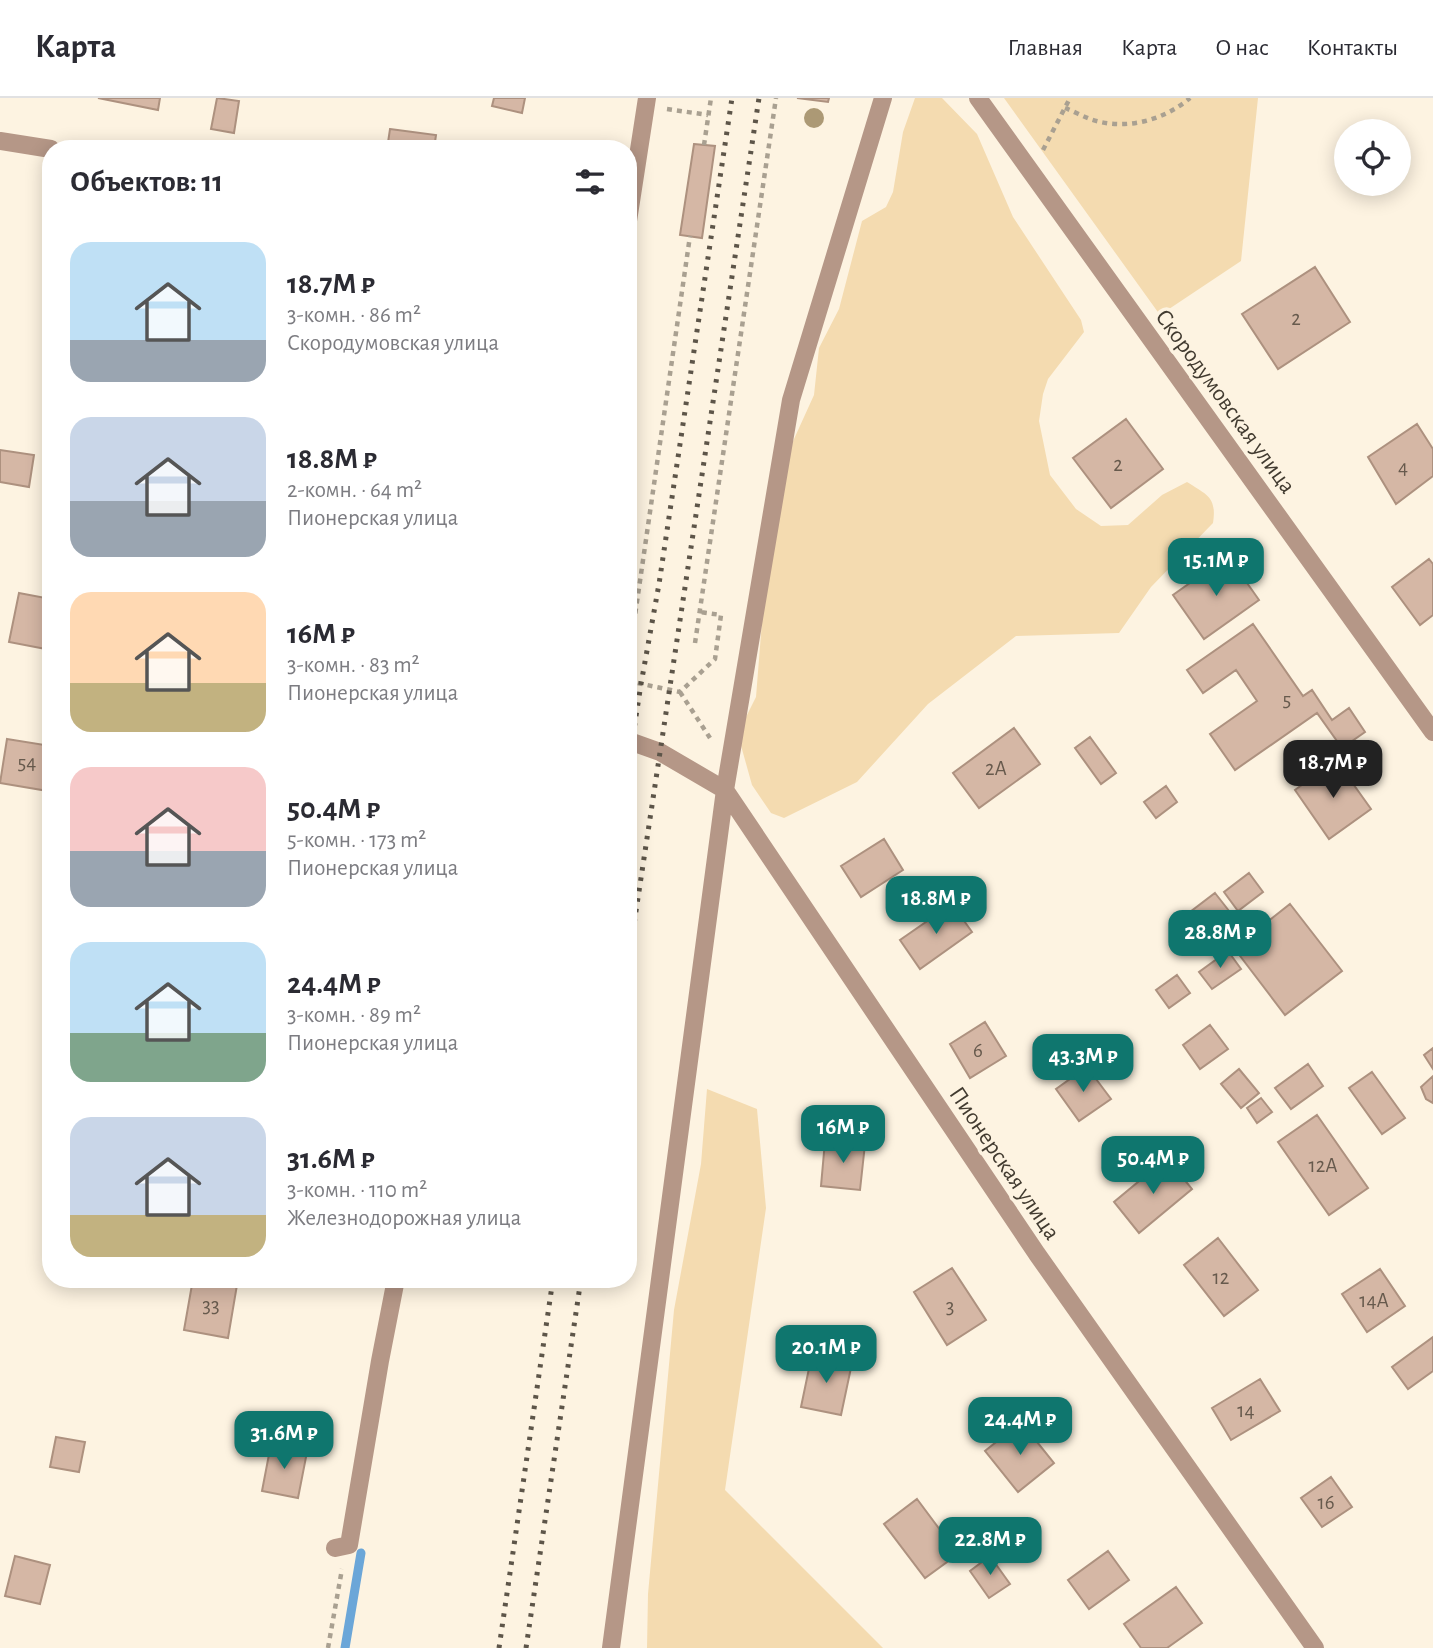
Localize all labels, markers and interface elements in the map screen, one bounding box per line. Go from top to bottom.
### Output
text: Карта [35,31,116,64]
text: Главная [1008,36,1083,60]
text: Карта [1121,36,1177,60]
text: О нас [1215,36,1269,60]
text: Контакты [1307,36,1398,60]
map controls [1334,119,1411,196]
button: locate [1334,119,1411,196]
icon: filters [571,163,609,201]
text: Объектов: 11 [70,167,223,197]
text: 18.7M ₽ [287,269,375,299]
icon: home [126,270,210,354]
text: 3-комн. · 86 m² [287,304,421,327]
street label: Скородумовская улица [1150,305,1300,498]
house number: 2 [1291,308,1301,329]
text: Скородумовская улица [287,332,499,355]
text: 18.8M ₽ [287,444,377,474]
icon: home [126,445,210,529]
house number: 2 [1113,454,1123,475]
house number: 4 [1398,457,1408,478]
text: 2-комн. · 64 m² [287,479,422,502]
text: Пионерская улица [287,507,458,530]
pin: 15.1M ₽ [1151,538,1281,598]
text: 15.1M ₽ [1184,549,1248,572]
text: 16M ₽ [287,619,355,649]
icon: home [126,620,210,704]
text: 3-комн. · 83 m² [287,654,420,677]
text: Пионерская улица [287,682,458,705]
house number: 5 [1283,689,1291,710]
pin: 18.7M ₽ [1268,740,1398,800]
text: 18.7M ₽ [1299,751,1367,774]
house number: 54 [18,752,36,773]
house number: 2А [985,758,1007,779]
text: 50.4M ₽ [287,794,380,824]
icon: home [126,795,210,879]
text: 5-комн. · 173 m² [287,829,426,852]
text: Пионерская улица [287,857,458,880]
pin: 18.8M ₽ [871,876,1001,936]
text: 18.8M ₽ [902,887,970,910]
pin: 28.8M ₽ [1155,910,1285,970]
text: 28.8M ₽ [1184,921,1256,944]
text: 24.4M ₽ [287,969,381,999]
icon: home [126,970,210,1054]
text: 3-комн. · 89 m² [287,1004,421,1027]
text: Пионерская улица [287,1032,458,1055]
pin: 43.3M ₽ [1018,1034,1148,1094]
house number: 6 [973,1040,983,1061]
text: 43.3M ₽ [1048,1045,1118,1068]
street label: Пионерская улица [944,1083,1064,1244]
pin: 16M ₽ [794,1105,892,1165]
text: 16M ₽ [817,1116,869,1139]
pin: 50.4M ₽ [1088,1136,1218,1196]
text: 31.6M ₽ [287,1144,375,1174]
icon: home [126,1145,210,1229]
text: 50.4M ₽ [1117,1147,1189,1170]
house number: 12А [1308,1155,1338,1176]
text: 3-комн. · 110 m² [287,1179,427,1202]
text: Железнодорожная улица [287,1207,521,1230]
house number: 12 [1213,1267,1229,1288]
house number: 14А [1359,1290,1389,1311]
house number: 33 [202,1295,220,1316]
house number: 3 [946,1296,954,1317]
pin: 20.1M ₽ [761,1326,891,1385]
text: 20.1M ₽ [792,1336,860,1359]
pin: 24.4M ₽ [955,1398,1085,1457]
house number: 14 [1237,1400,1255,1421]
text: 24.4M ₽ [984,1408,1056,1431]
pin: 31.6M ₽ [219,1412,349,1471]
text: 31.6M ₽ [250,1422,318,1445]
house number: 16 [1317,1492,1335,1513]
pin: 22.8M ₽ [925,1518,1055,1577]
text: 22.8M ₽ [955,1528,1025,1551]

